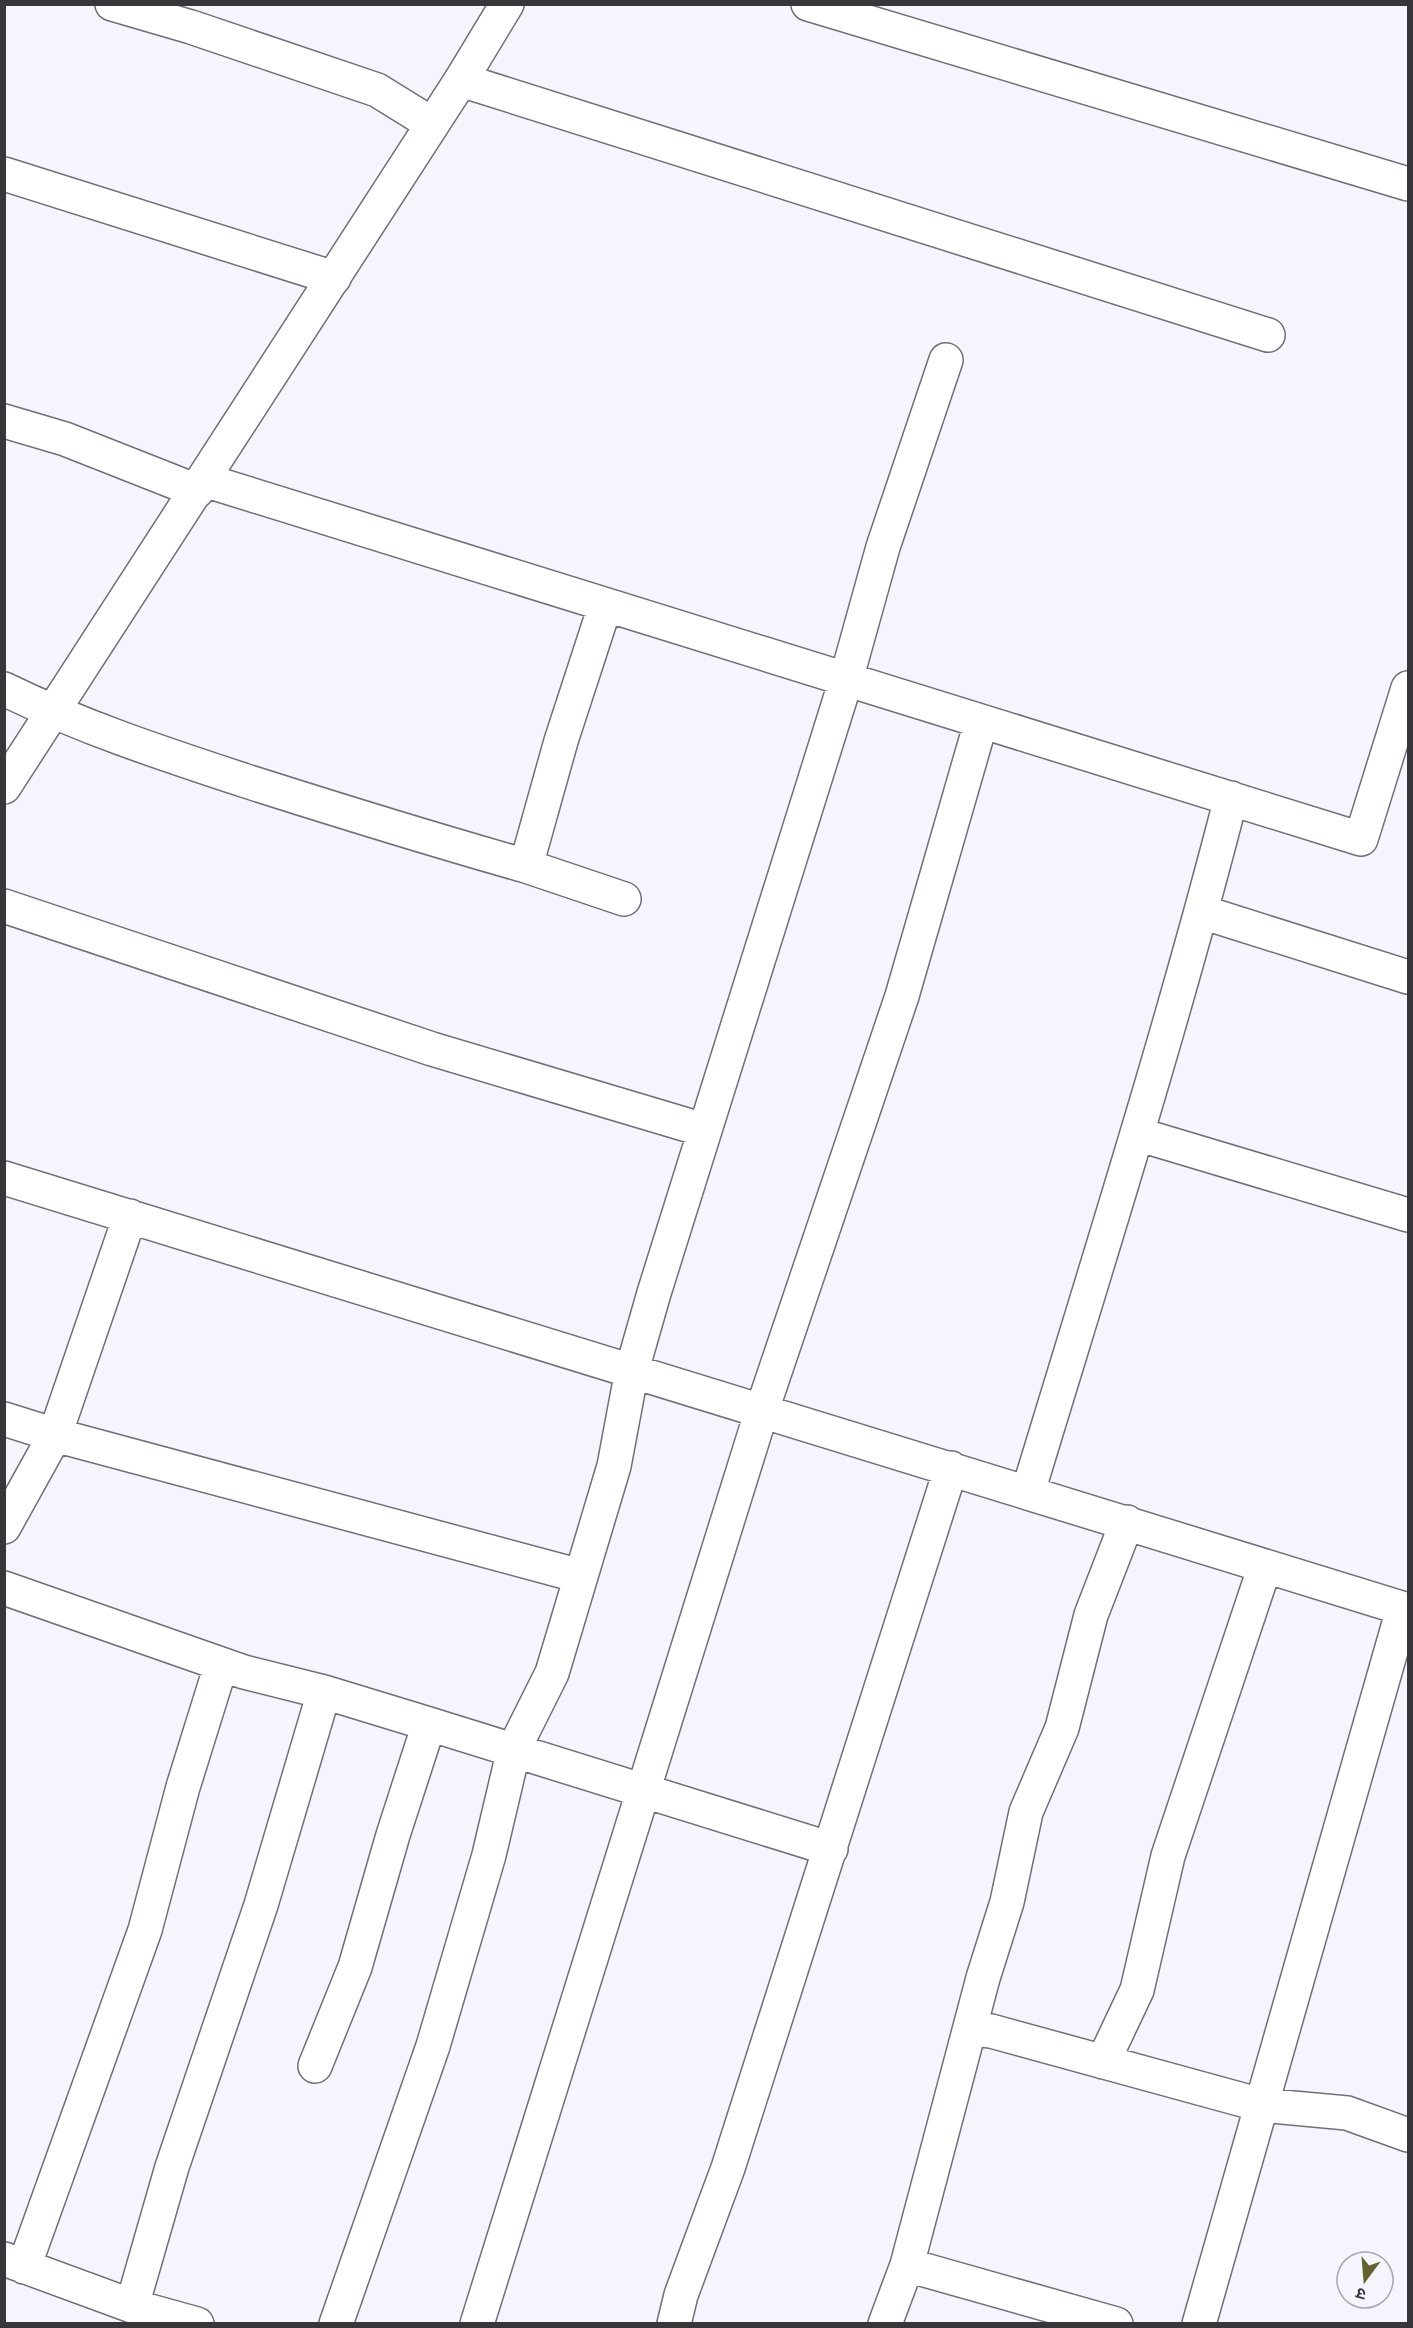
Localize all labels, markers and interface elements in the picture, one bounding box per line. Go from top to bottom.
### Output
north arrow [1335,2250,1395,2310]
text: उ [1353,2283,1368,2305]

